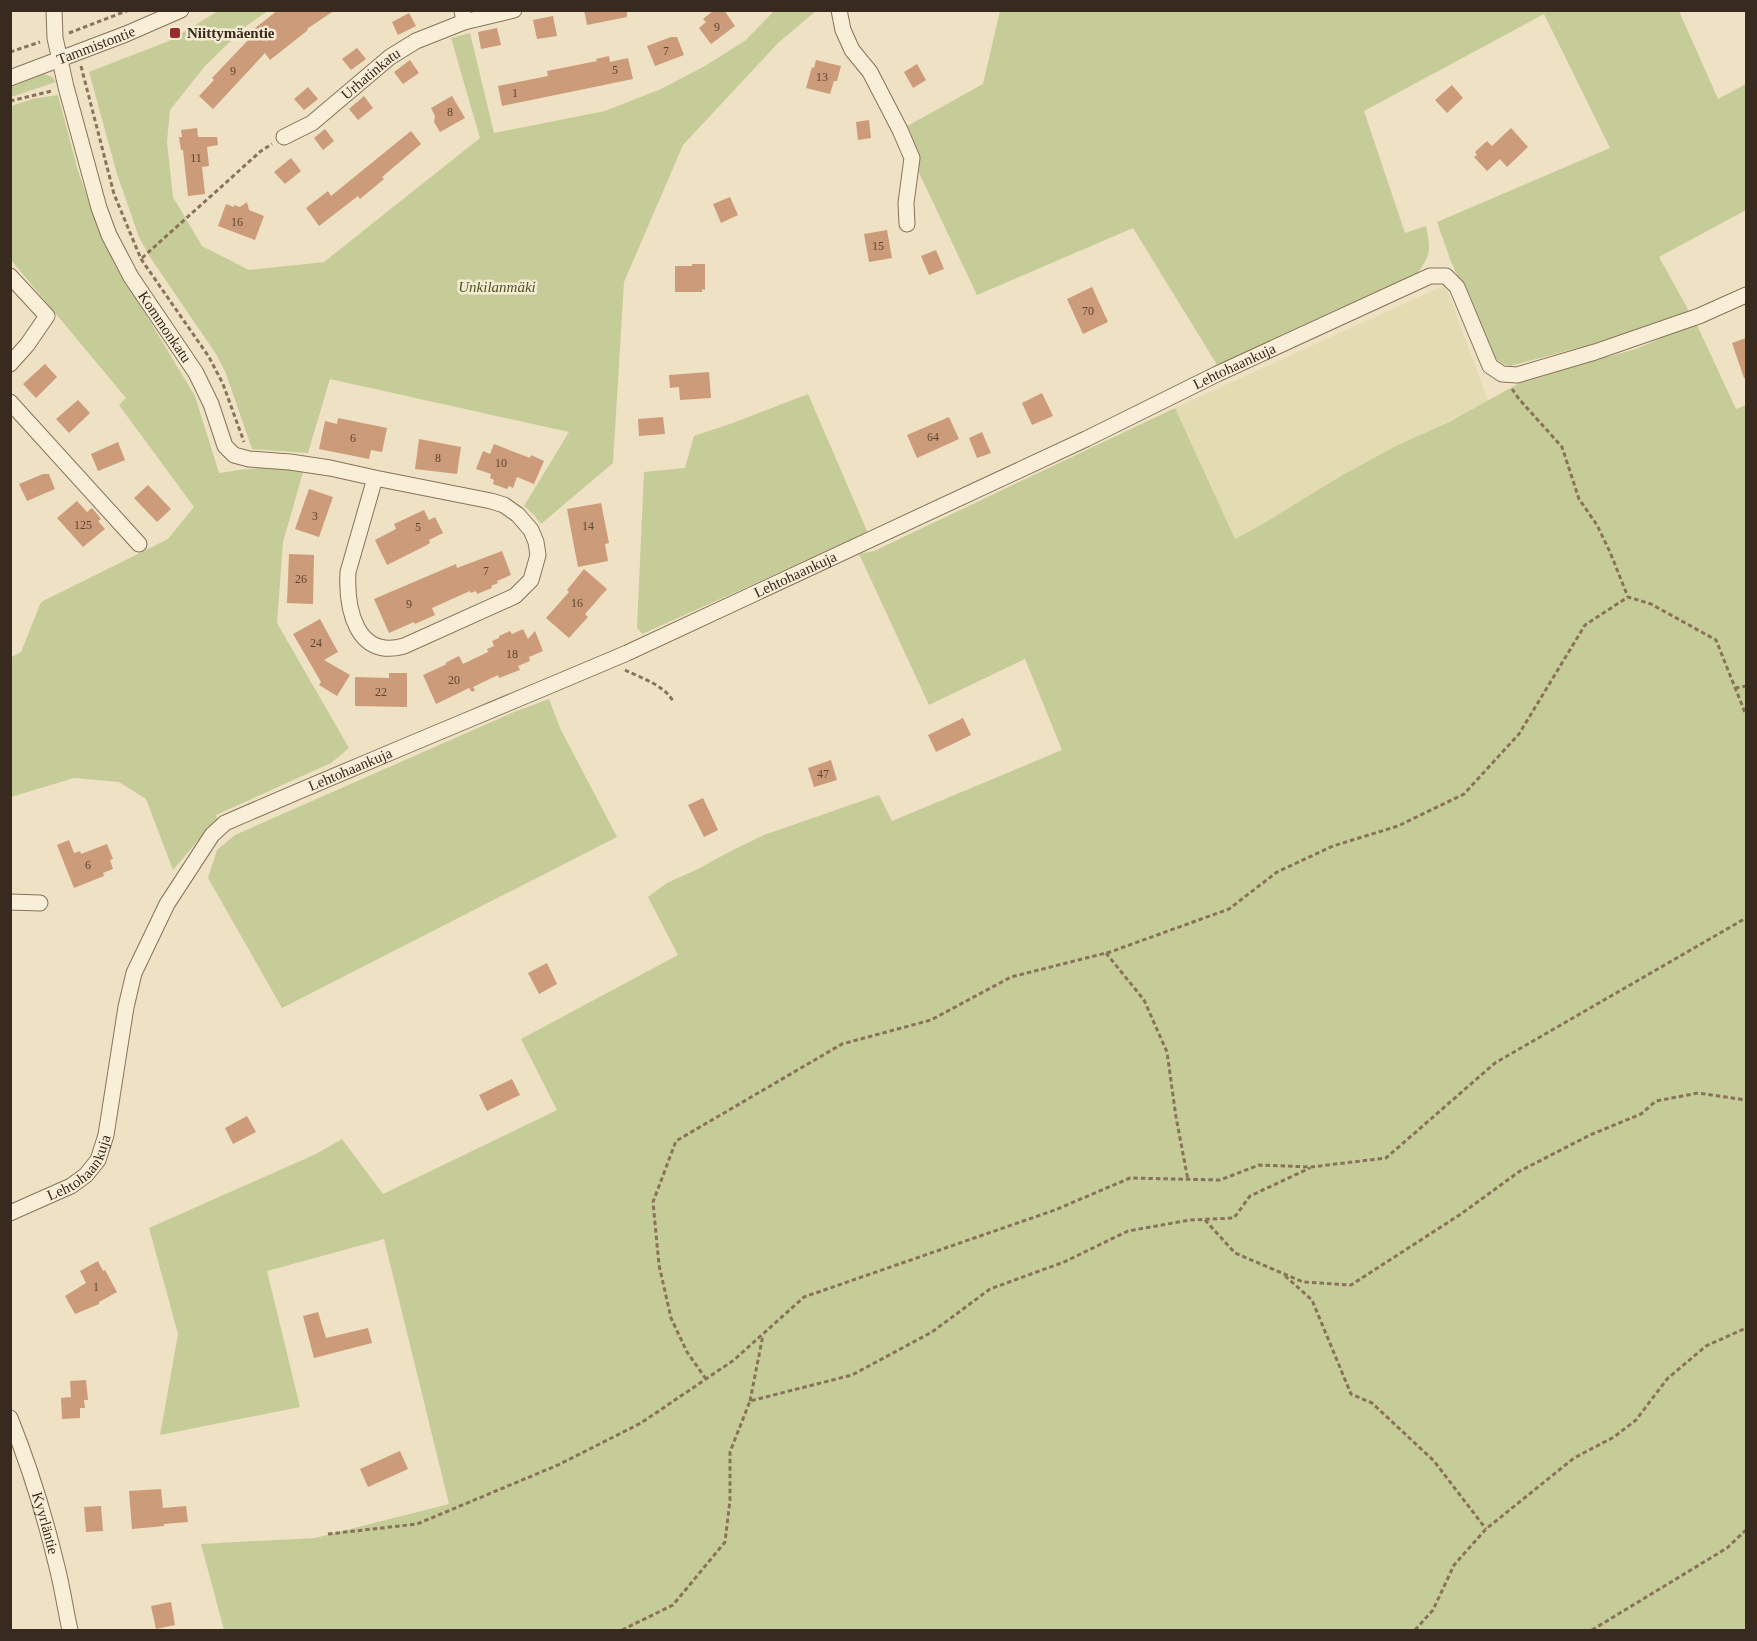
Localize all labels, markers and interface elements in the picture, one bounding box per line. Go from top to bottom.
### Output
house number: 9 [714,20,720,34]
street label: Tammistontie [55,23,138,67]
place label: Niittymäentie [187,25,275,41]
marker: Niittymäentie [168,26,182,40]
street label: Urhatinkatu [338,44,403,103]
house number: 7 [663,44,669,58]
house number: 5 [612,63,618,77]
house number: 9 [230,64,236,78]
house number: 13 [816,70,828,84]
house number: 1 [512,86,518,100]
house number: 8 [447,105,453,119]
house number: 11 [190,151,202,165]
house number: 16 [231,215,243,229]
house number: 15 [872,239,884,253]
park label: Unkilanmäki [458,279,536,295]
street label: Kommonkatu [135,288,195,366]
house number: 70 [1082,304,1094,318]
street label: Lehtohaankuja [1191,340,1278,393]
house number: 64 [927,430,939,444]
house number: 6 [350,431,356,445]
house number: 8 [435,451,441,465]
house number: 10 [495,456,507,470]
house number: 3 [312,509,318,523]
house number: 125 [74,518,92,532]
house number: 14 [582,519,594,533]
house number: 5 [415,520,421,534]
street label: Lehtohaankuja [752,548,839,601]
house number: 7 [483,564,489,578]
house number: 26 [295,572,307,586]
house number: 16 [571,596,583,610]
house number: 9 [406,597,412,611]
house number: 24 [310,636,322,650]
house number: 18 [506,647,518,661]
house number: 20 [448,673,460,687]
house number: 22 [375,685,387,699]
street label: Lehtohaankuja [306,745,395,794]
house number: 47 [817,767,829,781]
house number: 6 [85,858,91,872]
street label: Lehtohaankuja [45,1132,114,1204]
house number: 1 [93,1280,99,1294]
street label: Kyyrläntie [29,1490,62,1556]

